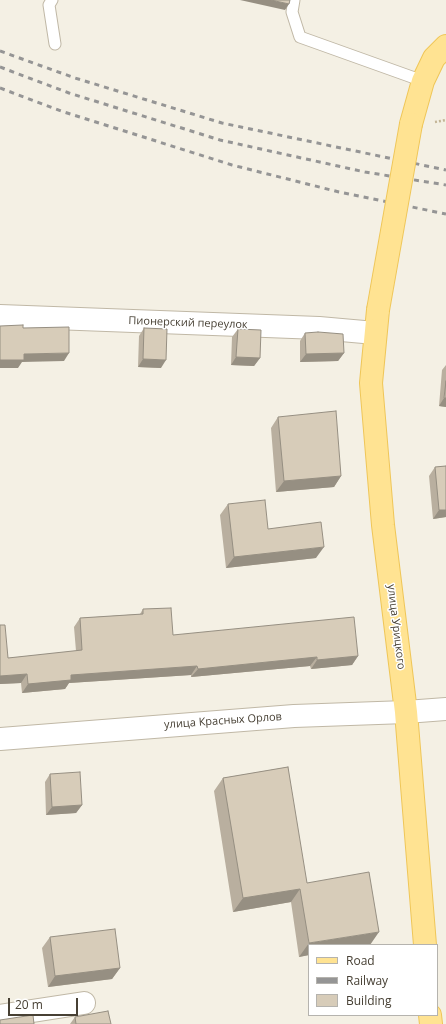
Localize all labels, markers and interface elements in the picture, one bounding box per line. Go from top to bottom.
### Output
street label: Пионерский переулок [128,314,248,332]
street label: улица Урицкого [384,584,408,670]
street label: улица Красных Орлов [164,710,282,732]
legend [308,944,438,1016]
text: Road [346,952,375,969]
text: Railway [346,972,388,989]
scale bar [10,990,80,1016]
text: Building [346,992,391,1009]
text: 20 m [15,996,43,1013]

